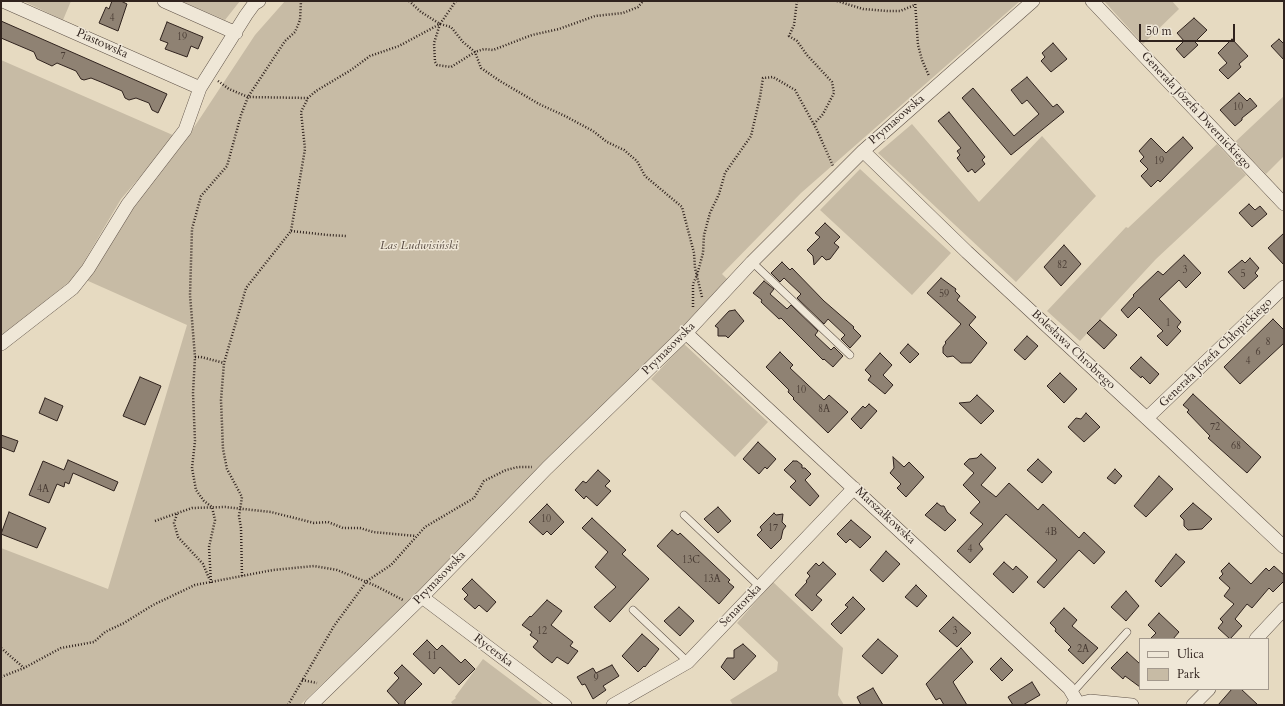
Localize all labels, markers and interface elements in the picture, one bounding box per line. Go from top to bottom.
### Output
house number: 4 [109,13,115,25]
scale bar [1141,16,1237,42]
text: 50 m [1146,23,1172,39]
street label: Piastowska [74,26,130,62]
house number: 19 [177,32,187,44]
street label: Generała Józefa Dwernickiego [1138,49,1254,173]
house number: 7 [60,51,66,63]
street label: Prymasowska [866,92,928,148]
house number: 10 [1233,102,1243,114]
house number: 19 [1154,156,1164,168]
park label: Las Ludwisiński [380,239,458,253]
house number: 82 [1057,260,1067,272]
house number: 3 [1182,265,1188,277]
house number: 5 [1240,269,1246,281]
house number: 59 [939,289,949,301]
street label: Generała Józefa Chłopickiego [1157,295,1275,411]
street label: Bolesława Chrobrego [1028,307,1118,393]
house number: 1 [1165,318,1171,330]
street label: Prymasowska [640,320,698,378]
house number: 8 [1265,337,1271,349]
house number: 6 [1255,347,1261,359]
house number: 4 [1245,356,1251,368]
house number: 10 [796,385,806,397]
house number: 8A [818,404,830,416]
house number: 72 [1210,422,1220,434]
house number: 68 [1231,441,1241,453]
house number: 4A [37,484,49,496]
street label: Marszałkowska [852,485,918,547]
house number: 10 [541,514,551,526]
house number: 17 [768,523,778,535]
house number: 4B [1045,527,1057,539]
house number: 4 [967,544,973,556]
street label: Prymasowska [411,548,469,608]
house number: 13C [682,555,700,567]
house number: 13A [703,574,721,586]
street label: Senatorska [717,582,765,630]
house number: 12 [537,626,547,638]
house number: 3 [952,626,958,638]
street label: Rycerska [470,632,516,670]
legend [1139,638,1269,690]
house number: 2A [1077,644,1089,656]
text: Ulica [1177,646,1204,662]
house number: 11 [427,651,437,663]
text: Park [1177,666,1200,682]
house number: 9 [593,673,599,685]

